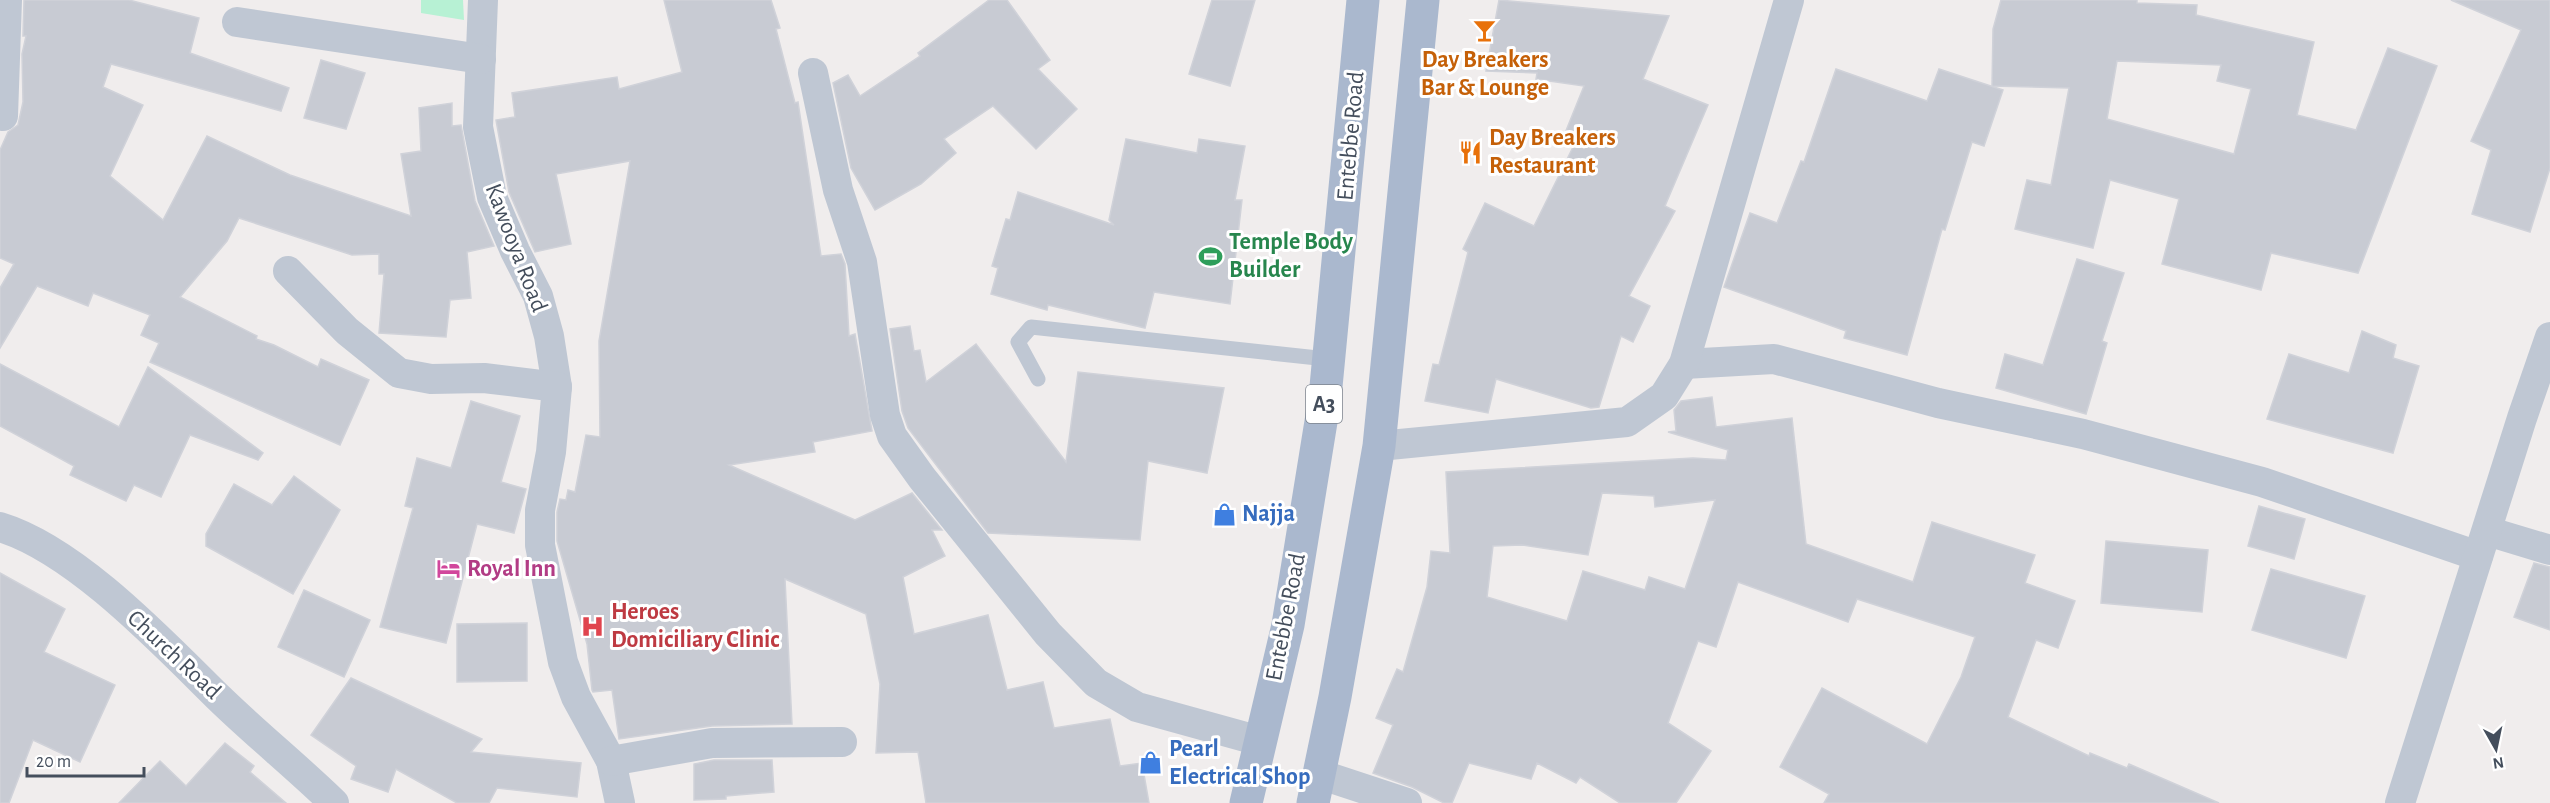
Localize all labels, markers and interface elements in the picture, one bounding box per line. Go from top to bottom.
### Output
bar icon: Day Breakers Bar & Lounge [1472,17,1498,43]
place label: Day Breakers Bar & Lounge [1421,48,1549,100]
street label: Entebbe Road [1333,70,1369,202]
place label: Day Breakers Restaurant [1489,126,1616,178]
restaurant icon: Day Breakers Restaurant [1458,139,1484,165]
street label: Kawooya Road [481,181,551,315]
place label: Temple Body Builder [1229,230,1353,282]
sports icon: Temple Body Builder [1198,243,1224,269]
road number: A3 [1306,385,1342,423]
shop icon: Najja [1211,501,1237,527]
place label: Najja [1242,502,1295,526]
street label: Entebbe Road [1262,551,1310,683]
hotel icon: Royal Inn [436,556,462,582]
place label: Royal Inn [467,557,556,581]
place label: Heroes Domiciliary Clinic [611,600,780,652]
street label: Church Road [123,606,225,704]
hospital icon: Heroes Domiciliary Clinic [580,613,606,639]
north arrow [2466,719,2526,779]
place label: Pearl Electrical Shop [1169,737,1310,789]
scale bar [27,740,144,778]
shop icon: Pearl Electrical Shop [1138,750,1164,776]
text: 20 m [36,753,71,771]
text: N [2491,754,2505,772]

